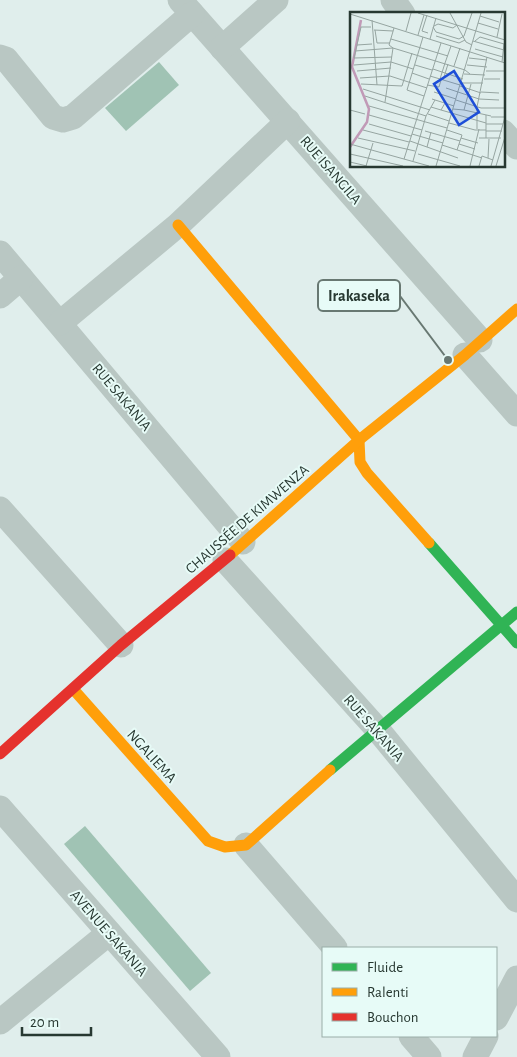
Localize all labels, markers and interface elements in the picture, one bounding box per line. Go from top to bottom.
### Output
inset map [350,12,504,168]
street label: RUE ISANGILA [297,133,364,208]
callout: Irakaseka [318,280,400,311]
text: Irakaseka [328,288,390,304]
street label: RUE SAKANIA [89,361,154,434]
street label: CHAUSSÉE DE KIMWENZA [182,460,312,577]
street label: RUE SAKANIA [341,692,407,765]
street label: NGALIEMA [124,727,179,786]
street label: AVENUE SAKANIA [67,887,150,980]
legend [322,947,497,1037]
text: Fluide [367,960,403,975]
text: Ralenti [367,985,409,1000]
scale bar [22,1004,91,1036]
text: Bouchon [367,1010,418,1025]
text: 20 m [30,1015,59,1030]

